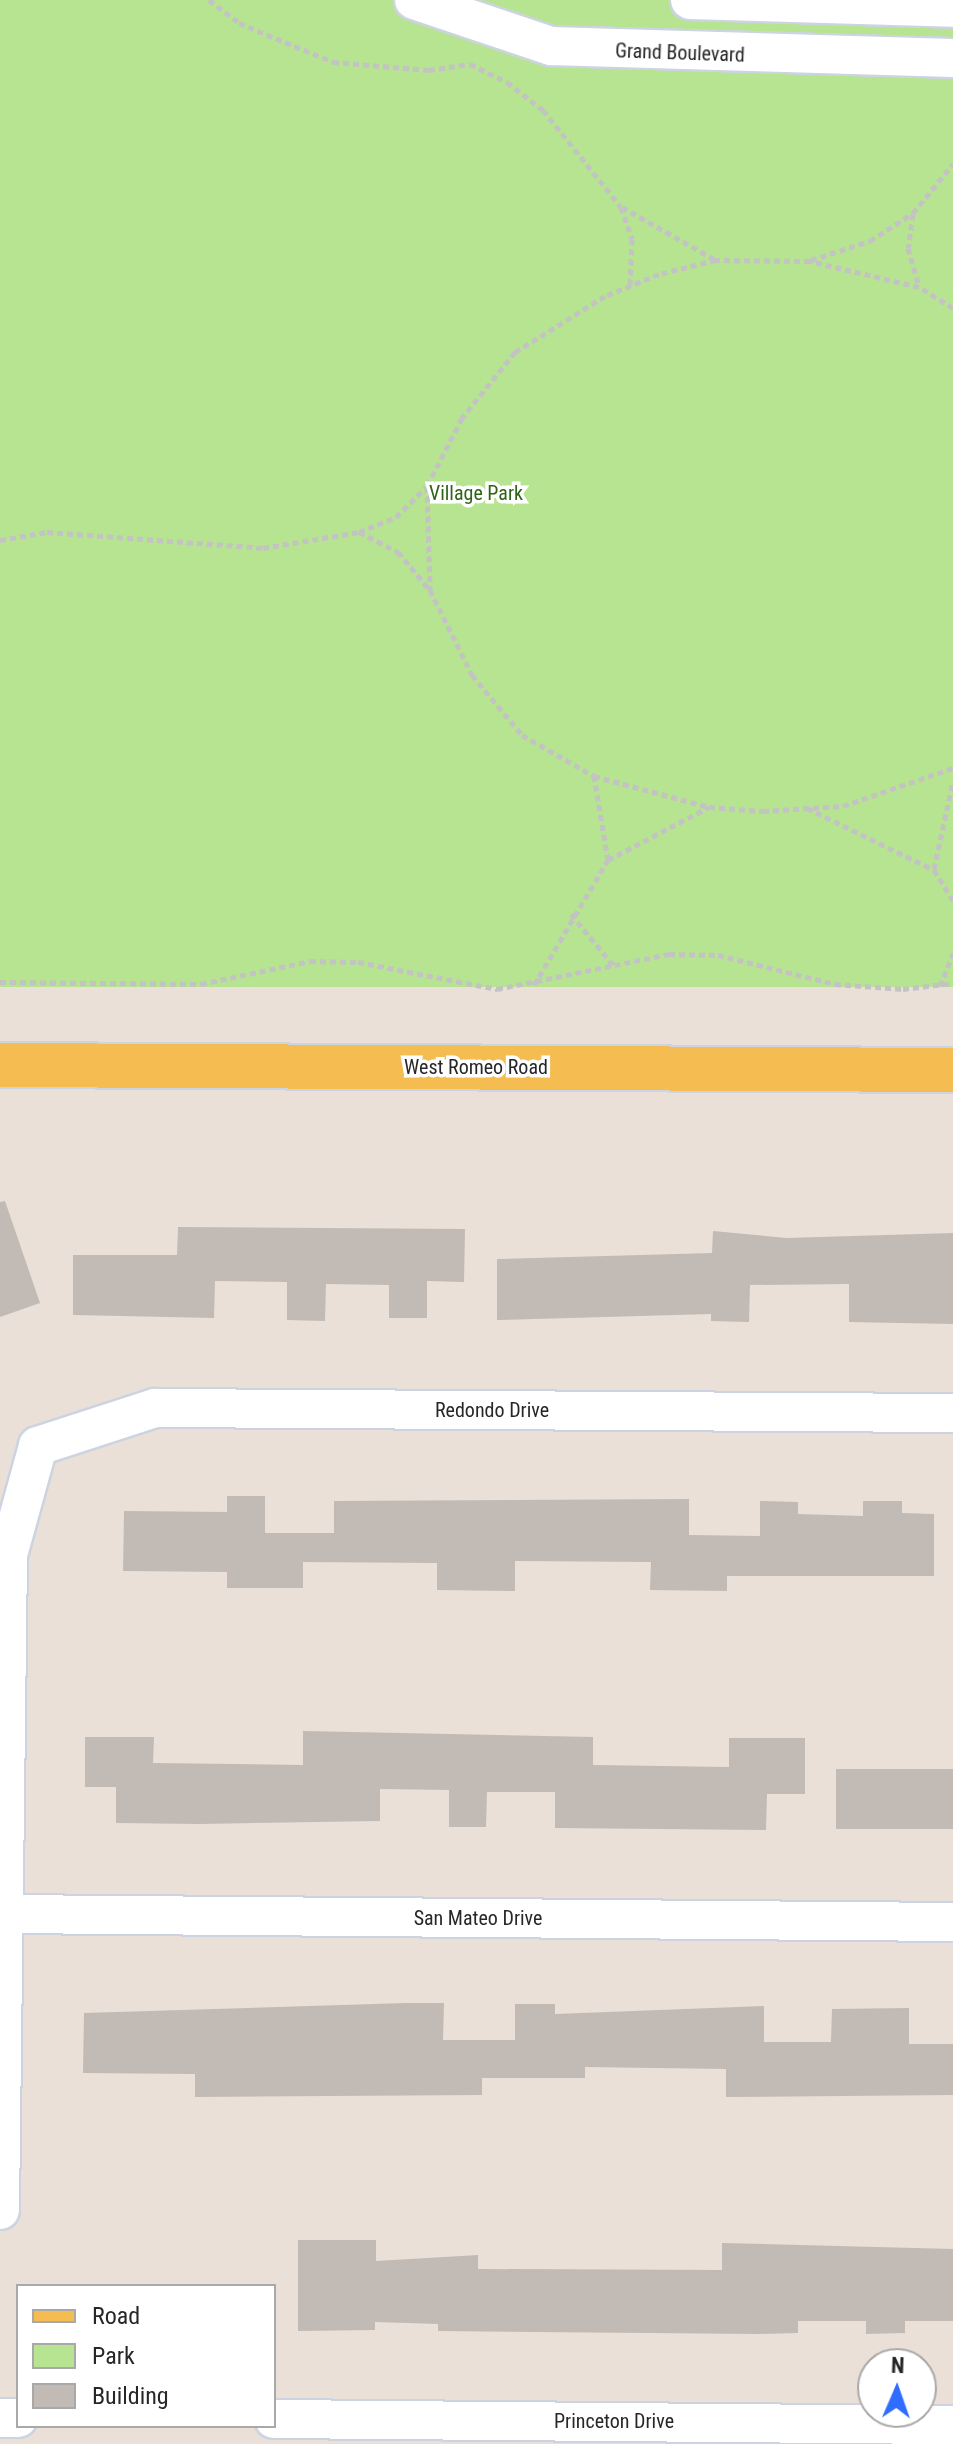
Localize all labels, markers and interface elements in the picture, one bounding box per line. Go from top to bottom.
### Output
street label: Grand Boulevard [615,39,745,67]
park label: Village Park [429,481,523,505]
street label: West Romeo Road [404,1055,548,1079]
street label: Redondo Drive [435,1398,549,1422]
street label: San Mateo Drive [414,1906,542,1930]
legend [16,2284,276,2428]
text: Road [92,2302,140,2330]
text: Park [92,2342,135,2370]
north arrow [857,2348,937,2428]
text: N [891,2353,905,2378]
text: Building [92,2382,169,2410]
street label: Princeton Drive [554,2409,674,2433]

